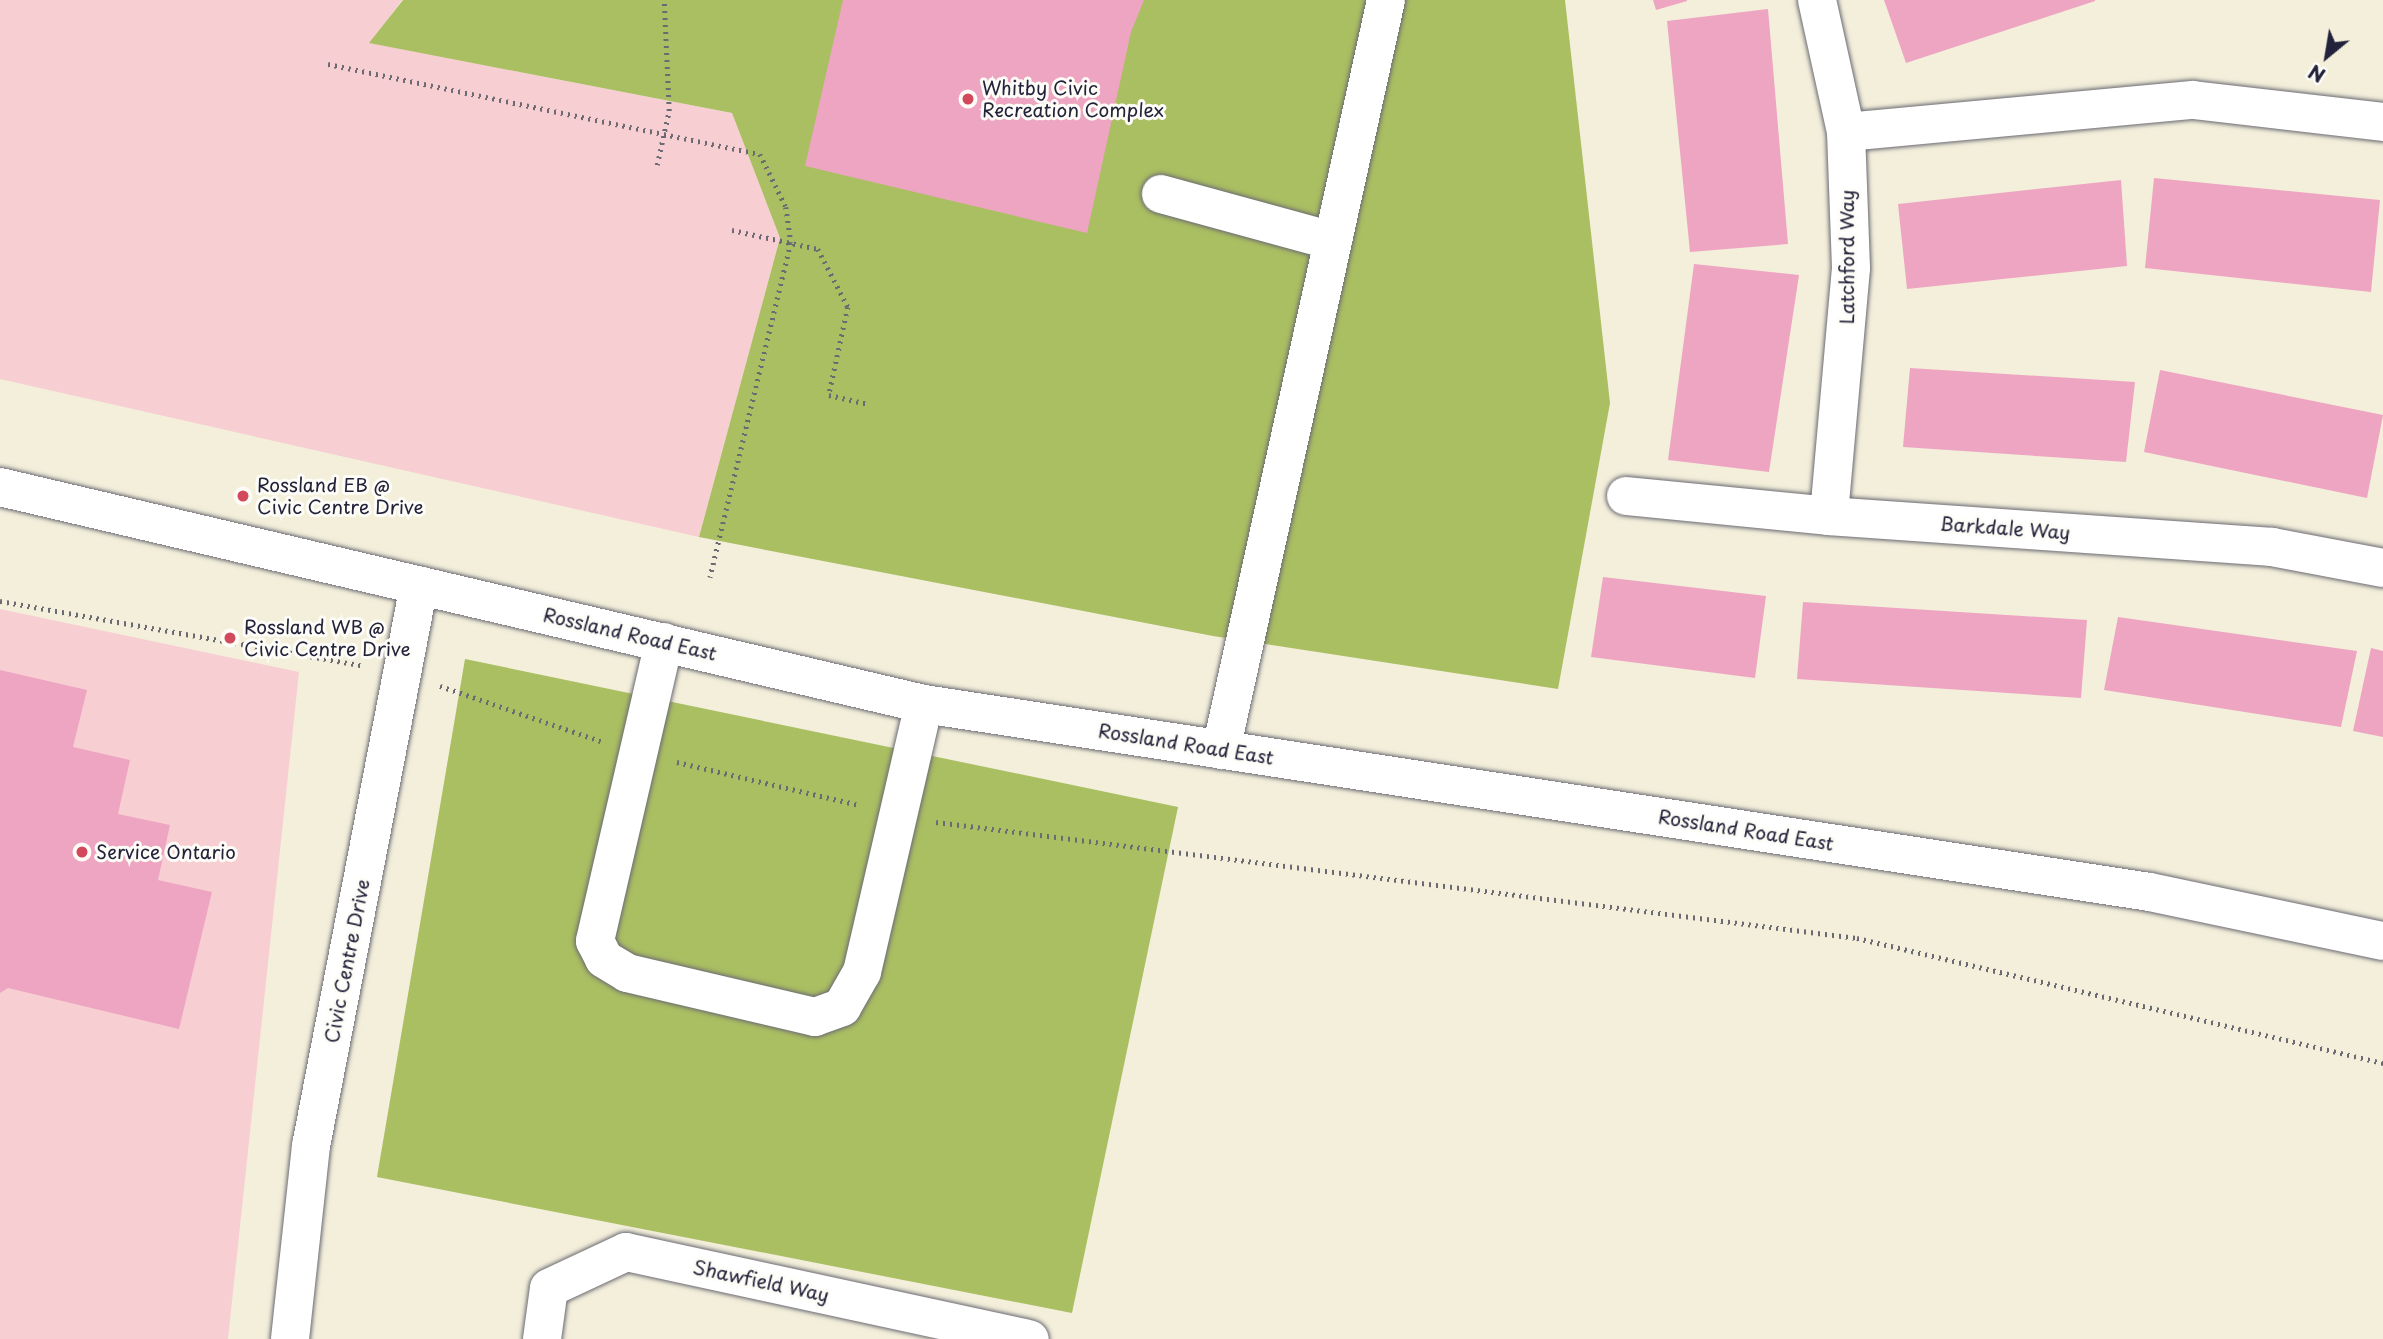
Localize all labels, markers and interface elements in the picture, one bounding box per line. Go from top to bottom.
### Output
north arrow [2292,21,2362,91]
text: N [2303,58,2330,90]
place label: Whitby Civic Recreation Complex [982,77,1164,121]
marker: Whitby Civic Recreation Complex [960,91,976,107]
street label: Latchford Way [1836,190,1858,324]
place label: Rossland EB @ Civic Centre Drive [257,474,425,518]
marker: Rossland EB @ Civic Centre Drive [235,488,251,504]
street label: Barkdale Way [1939,512,2071,544]
street label: Rossland Road East [540,603,720,665]
place label: Rossland WB @ Civic Centre Drive [244,616,412,660]
marker: Rossland WB @ Civic Centre Drive [222,630,238,646]
street label: Rossland Road East [1096,719,1276,769]
street label: Rossland Road East [1656,805,1836,855]
place label: Service Ontario [96,841,236,863]
marker: Service Ontario [74,844,90,860]
street label: Civic Centre Drive [320,876,374,1046]
street label: Shawfield Way [691,1255,831,1307]

